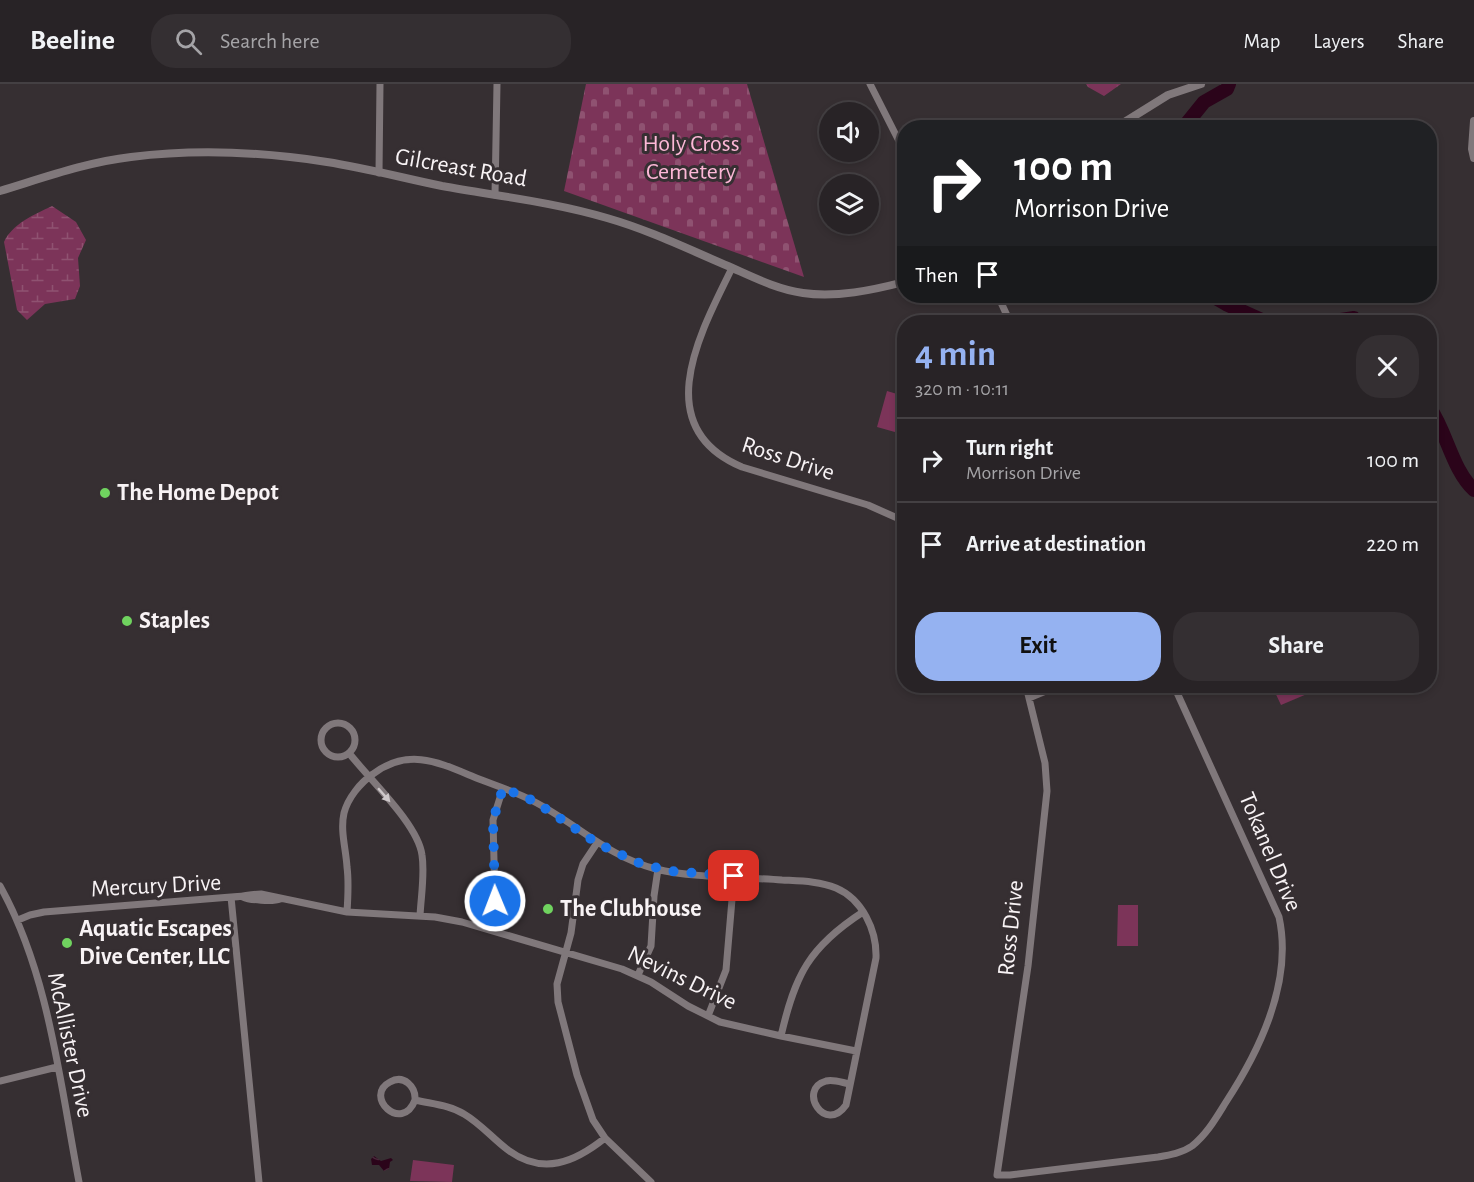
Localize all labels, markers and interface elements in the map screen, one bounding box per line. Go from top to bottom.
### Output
search box [151,14,571,68]
icon: search [172,25,205,58]
text: Beeline [30,27,115,55]
text: Search here [220,30,320,52]
text: Map [1244,31,1280,52]
text: Layers [1313,31,1364,52]
text: Share [1397,31,1444,52]
map controls [819,102,879,234]
button: sound [819,102,879,162]
park label: Holy Cross Cemetery [642,132,740,184]
icon: right [915,144,993,222]
street label: Gilcreast Road [393,145,529,191]
text: 100 m [1014,146,1113,188]
button: layers [819,174,879,234]
text: Morrison Drive [1014,195,1169,222]
icon: arrive [971,258,1004,291]
text: Then [915,264,959,286]
button: close [1356,335,1419,398]
text: 4 min [915,336,996,372]
text: 320 m · 10:11 [915,379,1009,399]
street label: Ross Drive [739,433,837,485]
text: Turn right [966,437,1053,459]
icon: right [915,444,948,477]
text: 100 m [1367,449,1419,471]
text: Morrison Drive [966,463,1081,483]
place label: The Home Depot [117,481,279,505]
marker: The Home Depot [98,486,112,500]
icon: arrive [915,528,948,561]
text: Arrive at destination [966,533,1146,555]
text: 220 m [1366,533,1419,555]
place label: Staples [139,609,210,633]
button: Exit [915,612,1161,681]
button: Share [1173,612,1419,681]
marker: Staples [120,614,134,628]
one-way arrow [377,787,390,802]
street label: Tokanel Drive [1234,789,1306,915]
pin [708,850,759,901]
icon: arrive [717,859,750,892]
position arrow [463,869,527,933]
street label: Mercury Drive [90,871,222,901]
street label: Ross Drive [994,879,1028,977]
place label: The Clubhouse [560,897,702,921]
marker: The Clubhouse [541,902,555,916]
place label: Aquatic Escapes Dive Center, LLC [79,917,232,969]
marker: Aquatic Escapes Dive Center, LLC [60,936,74,950]
street label: Nevins Drive [624,941,740,1015]
street label: McAllister Drive [43,970,97,1120]

